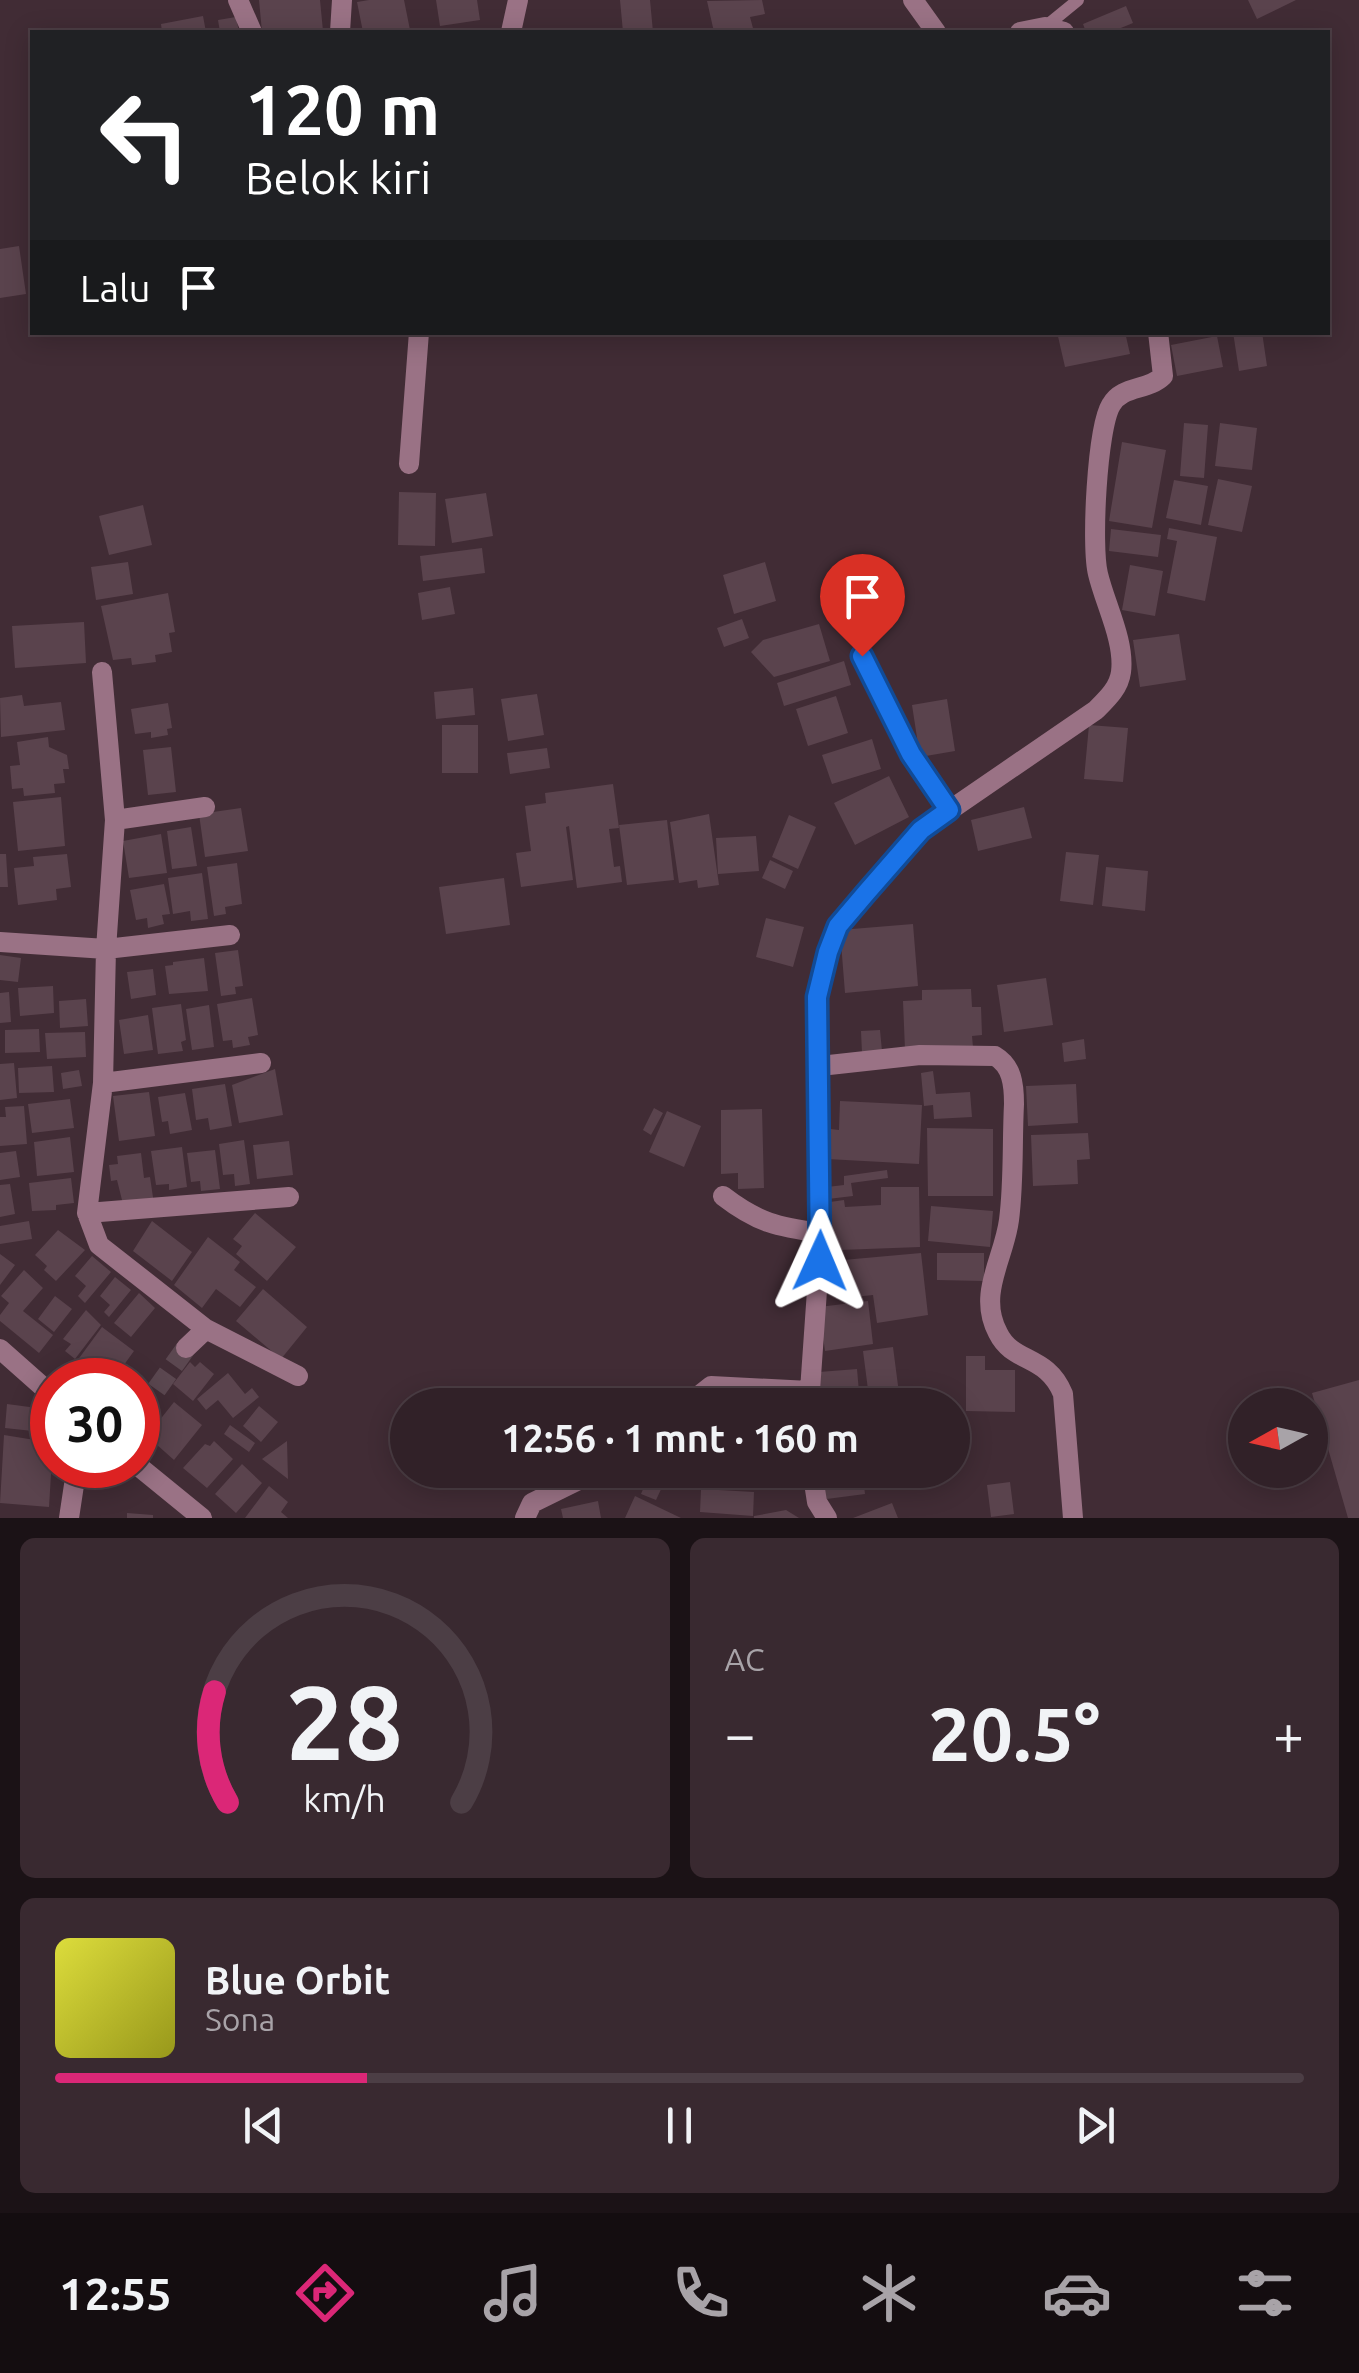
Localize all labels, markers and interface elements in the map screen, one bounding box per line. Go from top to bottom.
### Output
icon: left [80,70,210,200]
text: 120 m [245,70,440,148]
text: Belok kiri [245,152,431,203]
icon: arrive [171,260,226,315]
text: Lalu [80,267,151,309]
pin [820,554,905,657]
icon: arrive [835,569,890,624]
position arrow [768,1209,872,1313]
speed limit sign: 30 [30,1358,160,1488]
north arrow [1228,1388,1328,1488]
map controls [1228,1388,1328,1488]
text: 12:56 · 1 mnt · 160 m [501,1417,859,1459]
text: AC [725,1641,765,1677]
text: 28 [286,1663,403,1780]
text: 20.5° [928,1691,1100,1775]
text: − [725,1703,756,1764]
text: + [1273,1703,1304,1764]
text: km/h [303,1779,386,1819]
text: Blue Orbit [205,1959,390,2001]
text: Sona [205,2001,275,2037]
icon: previous [236,2098,291,2153]
icon: pause [652,2098,707,2153]
icon: next [1068,2098,1123,2153]
icon: directions [290,2258,360,2328]
icon: music [478,2258,548,2328]
icon: phone [666,2258,736,2328]
icon: climate [854,2258,924,2328]
icon: car [1042,2258,1112,2328]
icon: filters [1230,2258,1300,2328]
text: 12:55 [59,2268,172,2319]

